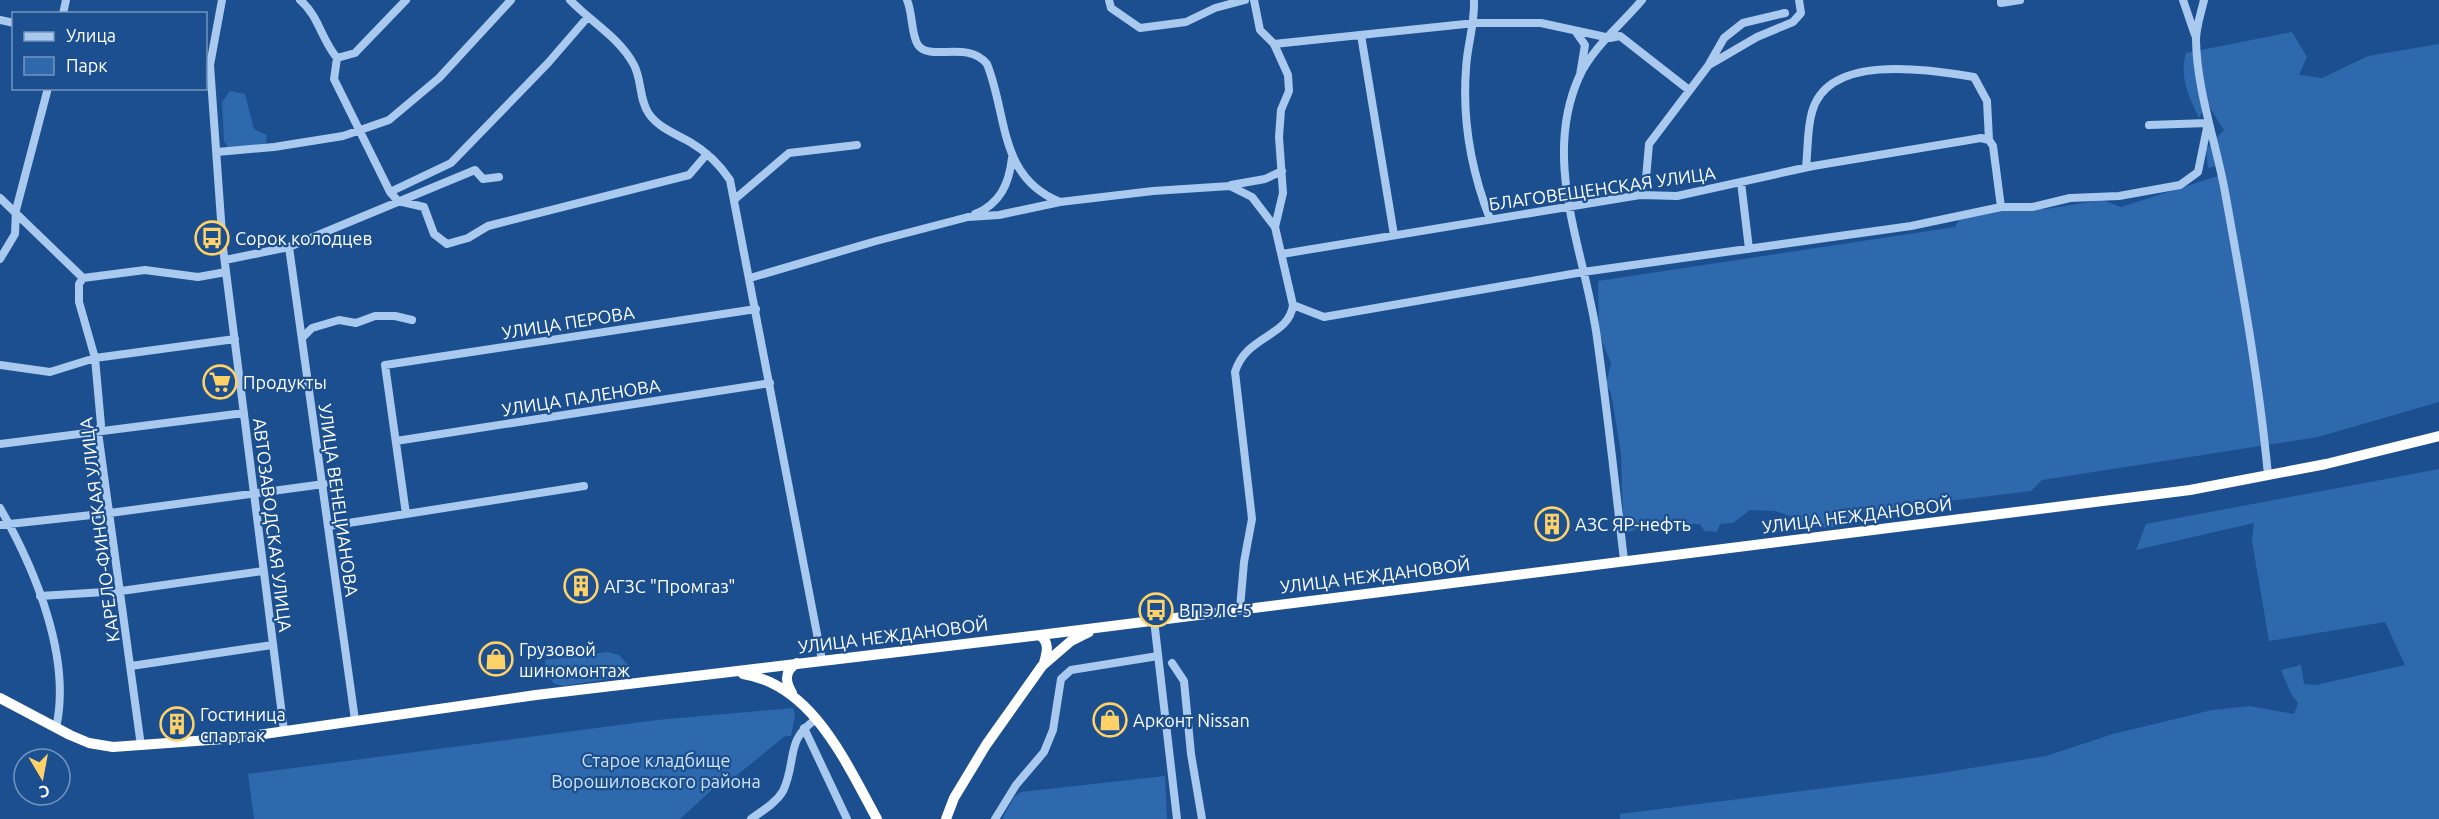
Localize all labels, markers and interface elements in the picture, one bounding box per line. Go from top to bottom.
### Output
legend [12,12,207,90]
text: Улица [66,25,116,45]
text: Парк [66,55,107,75]
street label: БЛАГОВЕЩЕНСКАЯ УЛИЦА [1487,162,1717,214]
bus stop icon: Сорок колодцев [194,220,230,256]
place label: Сорок колодцев [235,228,372,248]
street label: УЛИЦА ПЕРОВА [500,302,636,342]
supermarket icon: Продукты [202,364,238,400]
place label: Продукты [243,372,327,392]
street label: УЛИЦА ПАЛЕНОВА [500,375,662,419]
street label: УЛИЦА ВЕНЕЦИАНОВА [316,402,362,598]
street label: КАРЕЛО-ФИНСКАЯ УЛИЦА [75,416,123,643]
street label: АВТОЗАВОДСКАЯ УЛИЦА [250,417,296,633]
street label: УЛИЦА НЕЖДАНОВОЙ [1761,493,1953,537]
building icon: АЗС ЯР-нефть [1534,506,1570,542]
place label: АЗС ЯР-нефть [1575,514,1691,534]
street label: УЛИЦА НЕЖДАНОВОЙ [1279,553,1471,597]
building icon: АГЗС "Промгаз" [563,568,599,604]
place label: АГЗС "Промгаз" [604,576,736,596]
bus stop icon: ВПЭЛС-5 [1138,592,1174,628]
place label: ВПЭЛС-5 [1179,600,1252,620]
street label: УЛИЦА НЕЖДАНОВОЙ [797,613,989,657]
place label: Грузовой шиномонтаж [519,639,631,680]
shop icon: Грузовой шиномонтаж [478,641,514,677]
shop icon: Арконт Nissan [1092,702,1128,738]
place label: Гостиница спартак [200,704,286,745]
building icon: Гостиница спартак [159,706,195,742]
place label: Арконт Nissan [1133,710,1250,730]
north arrow [12,747,72,807]
park label: Старое кладбище Ворошиловского района [551,750,761,791]
text: С [38,782,51,802]

